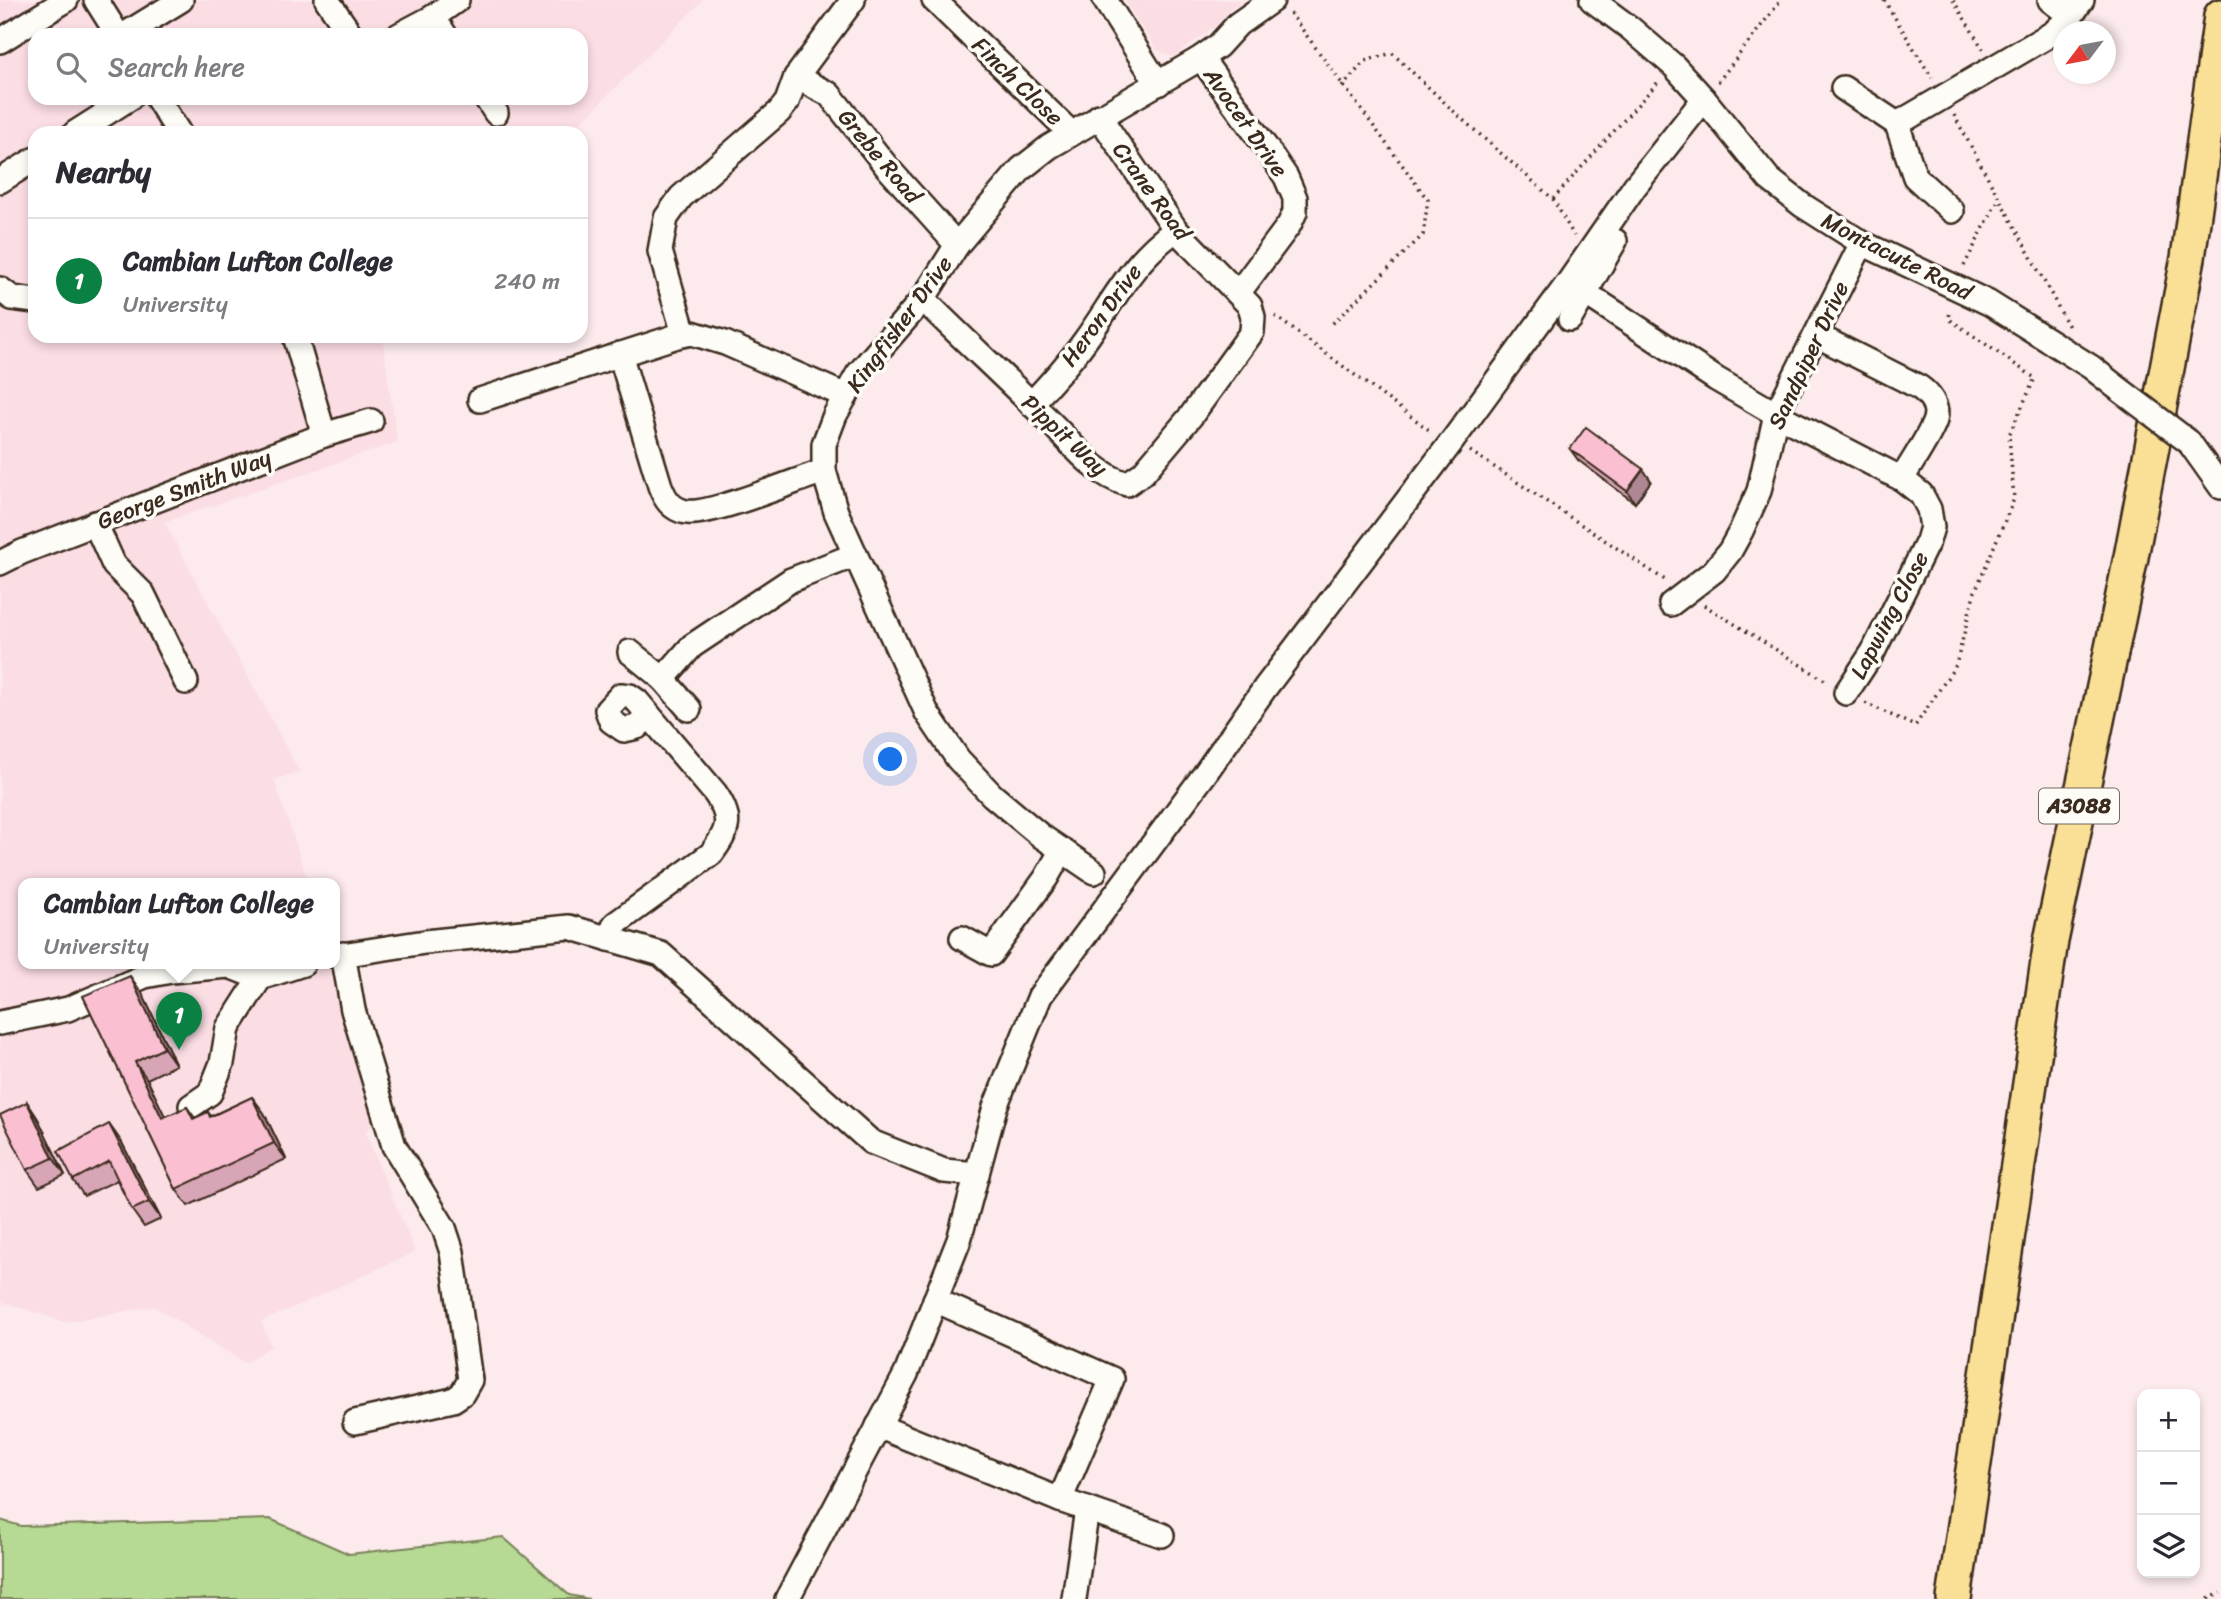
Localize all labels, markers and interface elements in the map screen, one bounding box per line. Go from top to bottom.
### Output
north arrow [2053,21,2116,84]
street label: Finch Close [962,26,1074,136]
search box [28,28,588,105]
text: Search here [108,44,245,90]
icon: search [52,48,90,86]
street label: Avocet Drive [1191,57,1299,187]
street label: Grebe Road [827,99,933,215]
street label: Crane Road [1101,133,1203,251]
text: Nearby [56,145,151,199]
street label: Montacute Road [1814,201,1981,313]
text: Cambian Lufton College [123,238,393,284]
street label: Kingfisher Drive [835,247,964,402]
street label: Heron Drive [1050,255,1153,376]
text: 1 [74,261,84,302]
text: 240 m [494,261,560,302]
street label: Sandpiper Drive [1756,274,1861,436]
text: University [123,284,228,325]
street label: Pippit Way [1011,384,1118,487]
street label: George Smith Way [91,437,278,542]
street label: Lapwing Close [1838,544,1941,687]
your location [873,742,907,776]
road number: A3088 [2039,788,2119,824]
popup [18,878,340,969]
text: Cambian Lufton College [44,880,314,926]
text: University [44,926,149,967]
pin: 1 [156,992,202,1050]
map controls [2137,1389,2200,1578]
button: + [2137,1389,2200,1452]
button: − [2137,1452,2200,1515]
button: layers [2137,1515,2200,1578]

